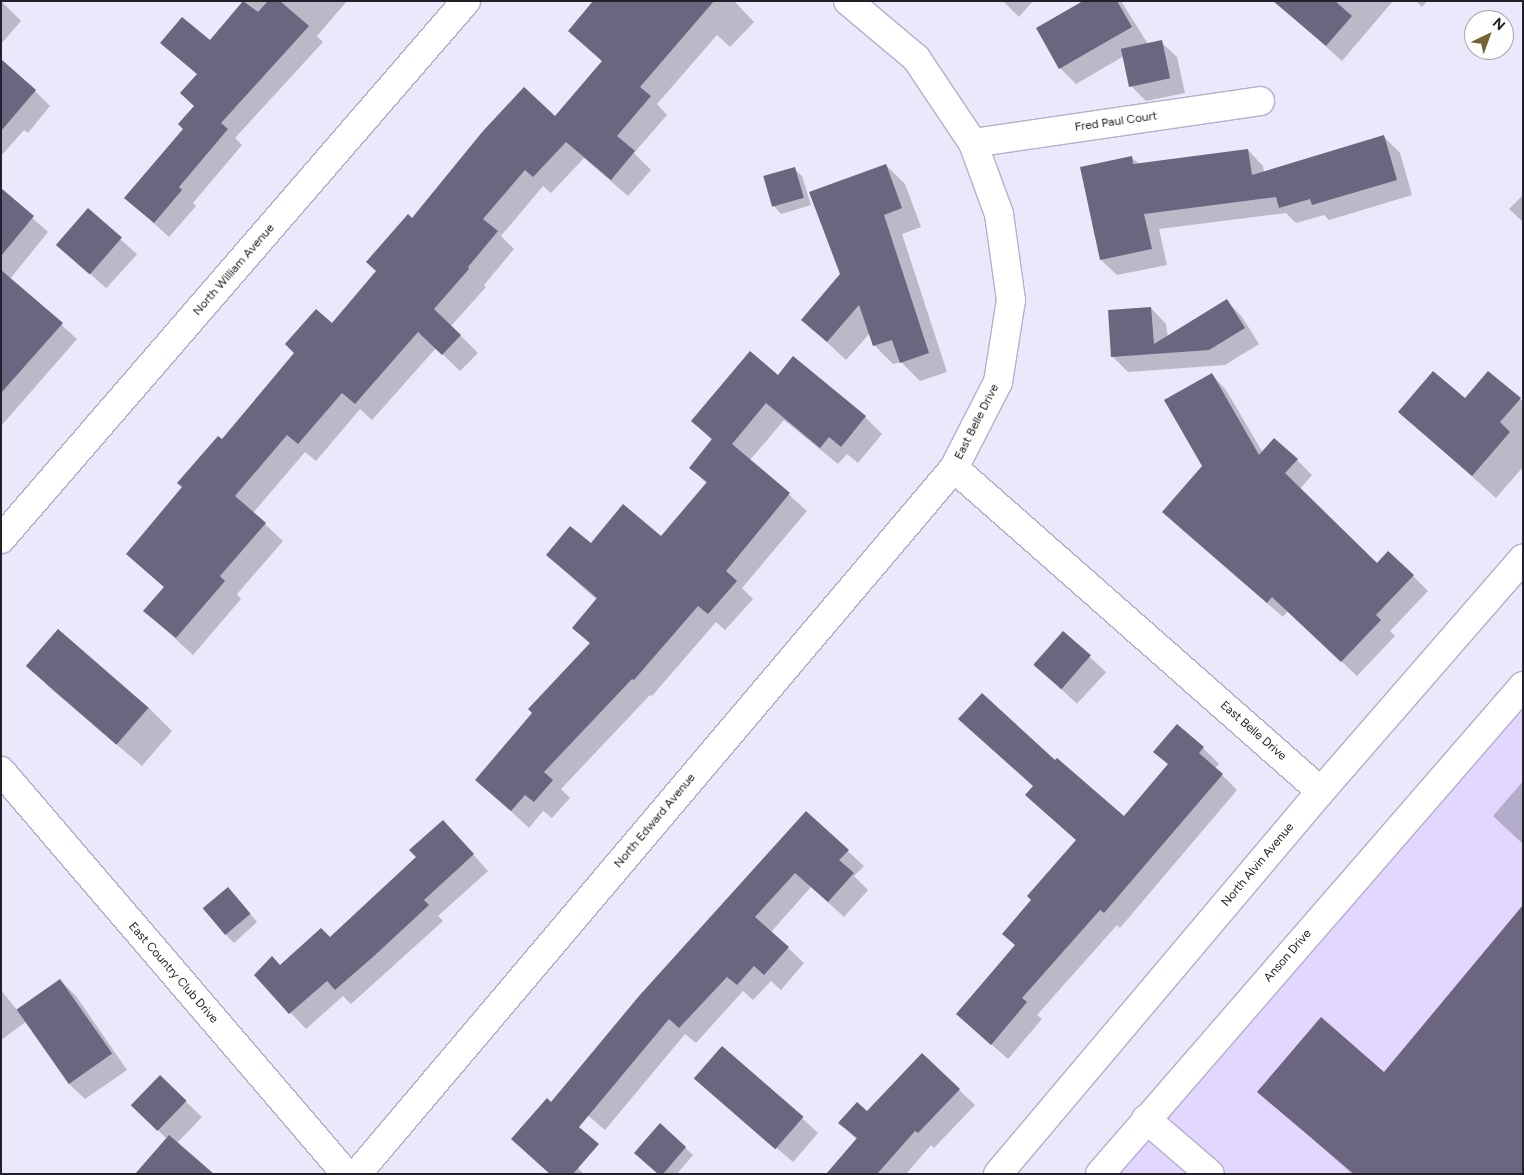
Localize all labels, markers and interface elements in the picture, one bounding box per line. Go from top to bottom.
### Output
north arrow [1464,10,1514,60]
text: N [1489,14,1508,34]
street label: Fred Paul Court [1074,109,1158,135]
street label: North William Avenue [190,221,278,319]
street label: East Belle Drive [952,382,1002,462]
street label: East Belle Drive [1217,698,1289,764]
street label: North Edward Avenue [611,771,699,871]
street label: North Alvin Avenue [1219,820,1297,910]
street label: East Country Club Drive [125,920,221,1026]
street label: Anson Drive [1261,927,1315,985]

